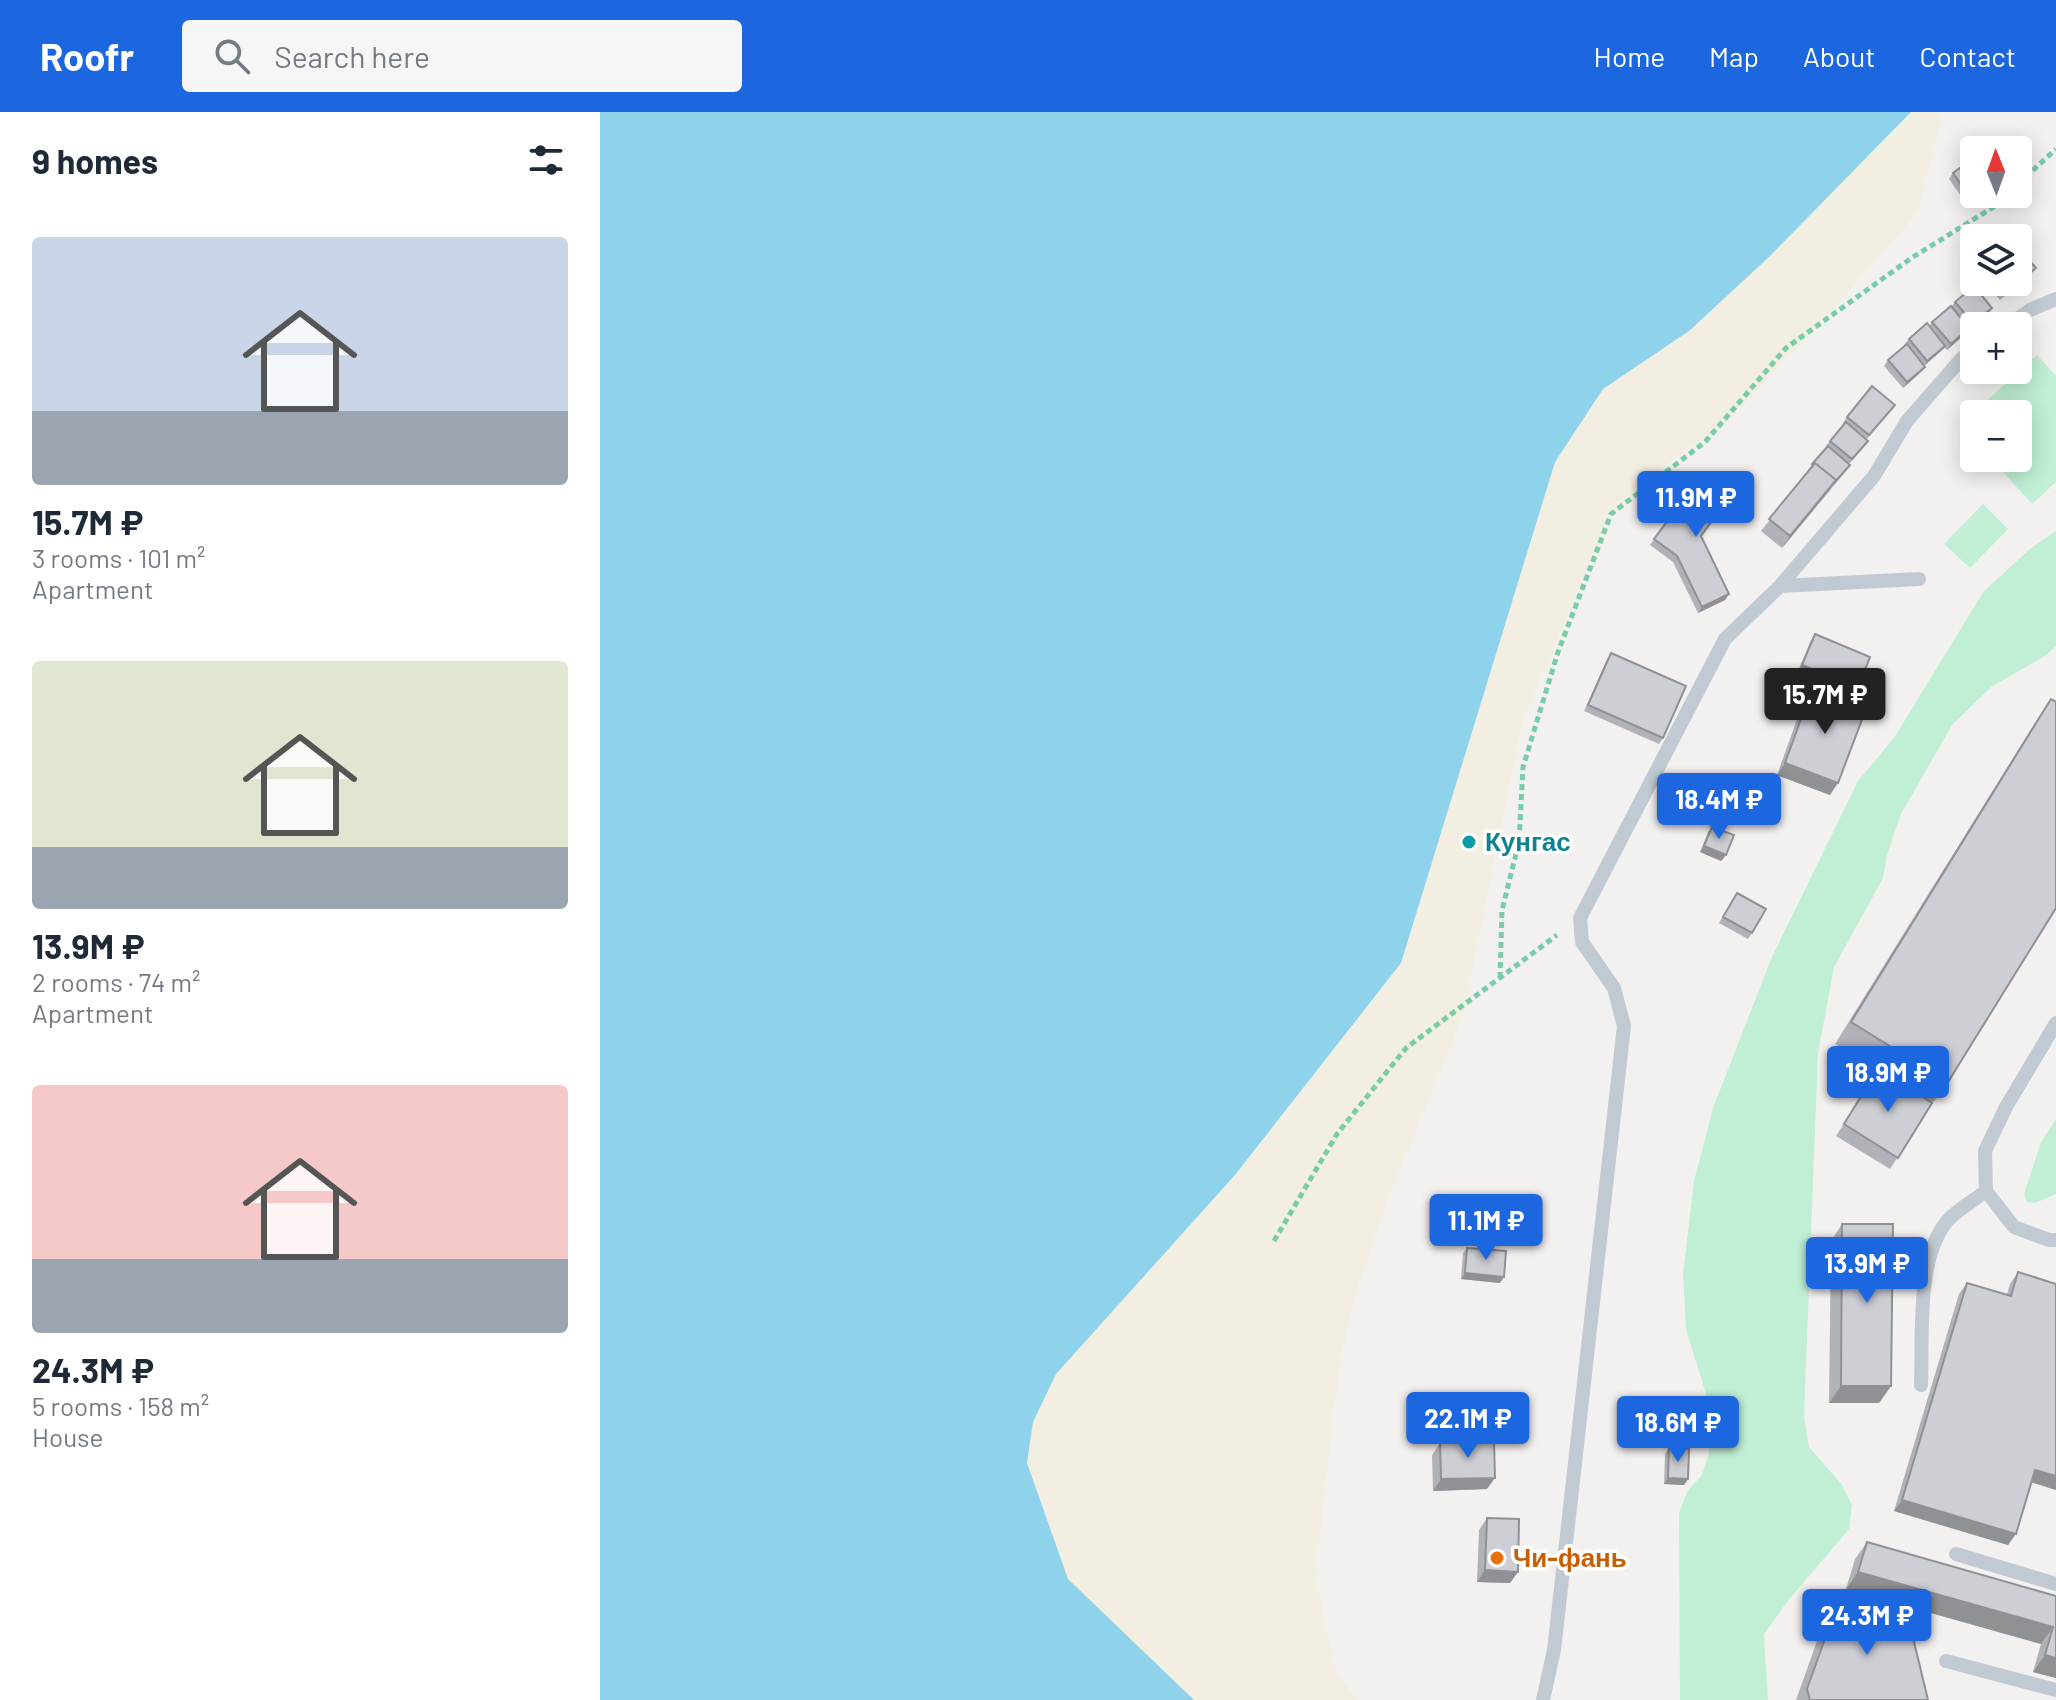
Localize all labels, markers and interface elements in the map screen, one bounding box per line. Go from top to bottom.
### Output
search box [182,20,742,92]
text: Roofr [40,33,134,79]
icon: search [210,34,254,78]
text: Search here [274,38,430,74]
text: Home [1594,39,1665,73]
text: Map [1709,39,1759,73]
text: About [1803,39,1875,73]
text: Contact [1919,39,2016,73]
north arrow [1960,136,2032,208]
map controls [1960,136,2032,472]
icon: filters [524,138,568,182]
text: 9 homes [32,140,158,181]
button: layers [1960,224,2032,296]
icon: home [228,289,372,433]
button: + [1960,312,2032,384]
button: − [1960,400,2032,472]
pin: 11.9M ₽ [1622,471,1770,539]
text: 11.9M ₽ [1655,481,1737,512]
text: 15.7M ₽ [32,501,143,542]
text: 3 rooms · 101 m² [32,542,205,573]
text: Apartment [32,573,153,604]
pin: 15.7M ₽ [1751,668,1899,736]
text: 15.7M ₽ [1782,678,1868,709]
icon: home [228,713,372,857]
pin: 18.4M ₽ [1645,773,1793,841]
text: 18.4M ₽ [1675,783,1763,814]
place label: Кунгас [1485,825,1571,856]
marker: Кунгас [1460,833,1478,851]
text: 13.9M ₽ [32,925,145,966]
text: 2 rooms · 74 m² [32,966,200,997]
text: Apartment [32,997,153,1028]
pin: 18.9M ₽ [1814,1046,1962,1114]
text: 18.9M ₽ [1845,1056,1931,1087]
icon: home [228,1137,372,1281]
pin: 11.1M ₽ [1412,1194,1560,1262]
text: 11.1M ₽ [1448,1204,1524,1235]
pin: 13.9M ₽ [1793,1237,1941,1305]
text: 13.9M ₽ [1824,1247,1910,1278]
text: 24.3M ₽ [32,1349,154,1390]
text: 5 rooms · 158 m² [32,1390,209,1421]
pin: 22.1M ₽ [1394,1392,1542,1460]
pin: 18.6M ₽ [1604,1396,1752,1464]
text: 22.1M ₽ [1424,1402,1512,1433]
text: 18.6M ₽ [1635,1406,1721,1437]
text: House [32,1421,103,1452]
place label: Чи-фань [1513,1541,1627,1572]
marker: Чи-фань [1488,1549,1506,1567]
pin: 24.3M ₽ [1793,1589,1941,1657]
text: 24.3M ₽ [1820,1599,1914,1630]

